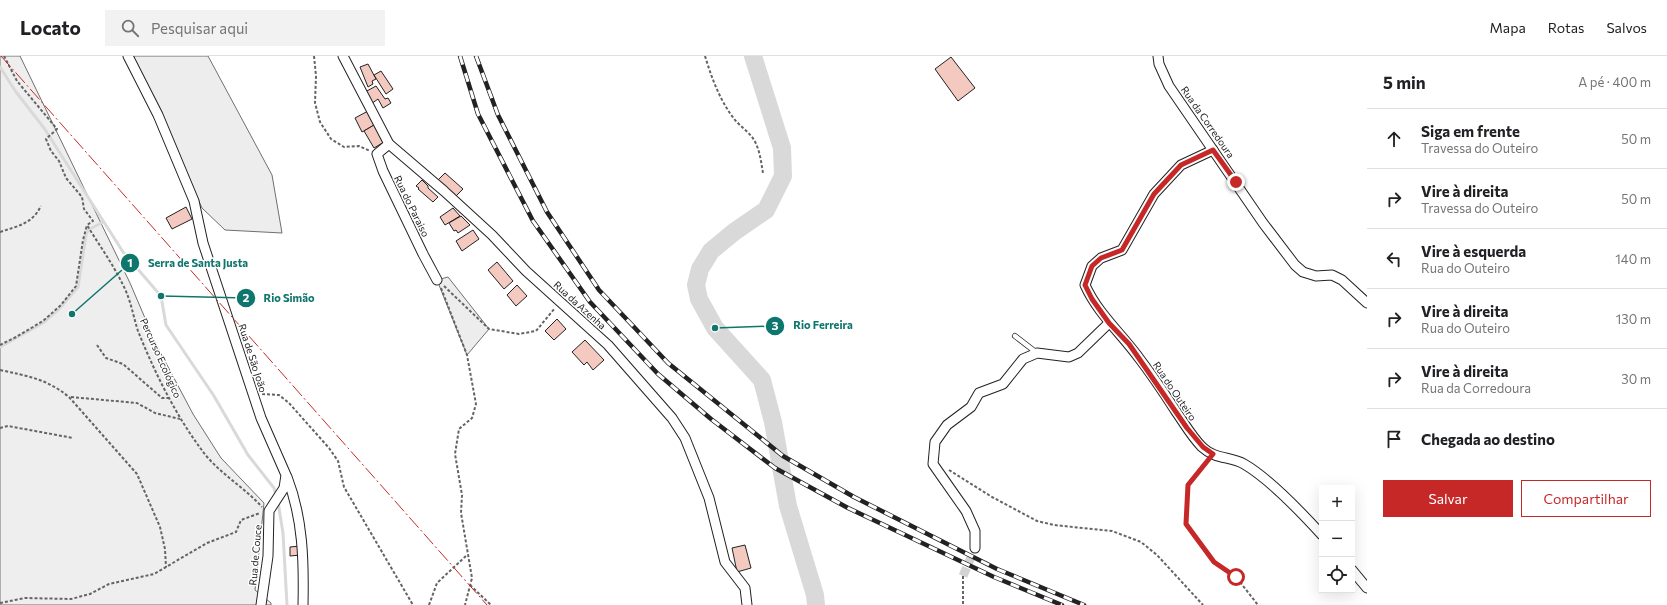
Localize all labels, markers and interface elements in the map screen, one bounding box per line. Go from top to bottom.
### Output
search box [105,10,385,46]
text: Locato [20,16,81,39]
icon: search [119,17,141,39]
text: Pesquisar aqui [151,19,248,37]
text: Mapa [1490,19,1526,36]
text: Rotas [1548,19,1584,36]
text: Salvos [1606,19,1647,36]
text: 5 min [1383,72,1426,93]
text: A pé · 400 m [1578,74,1651,90]
street label: Rua da Corredoura [1179,84,1237,160]
text: Siga em frente [1421,122,1520,140]
icon: ahead [1383,128,1405,150]
text: 50 m [1621,131,1651,147]
text: Travessa do Outeiro [1421,140,1538,156]
street label: Rua do Paraiso [392,173,432,239]
route end [1227,173,1245,191]
text: Vire à direita [1421,182,1509,200]
icon: right [1383,188,1405,210]
text: 50 m [1621,191,1651,207]
text: Travessa do Outeiro [1421,200,1538,216]
text: Vire à esquerda [1421,242,1526,260]
icon: left [1383,248,1405,270]
callout: Serra de Santa Justa [120,251,256,274]
text: 140 m [1615,251,1651,267]
text: 1 [127,255,133,269]
text: Serra de Santa Justa [148,256,248,270]
text: Rua do Outeiro [1421,260,1510,276]
street label: Rua da Azenha [551,278,609,332]
callout: Rio Simão [236,286,323,309]
text: 2 [243,290,250,304]
text: Rio Simão [264,291,315,304]
text: Vire à direita [1421,302,1509,320]
icon: right [1383,308,1405,330]
text: 130 m [1616,311,1651,327]
callout: Rio Ferreira [765,314,860,337]
street label: Percurso Ecológico [138,316,184,400]
text: 3 [772,318,779,332]
text: Rio Ferreira [793,318,853,331]
text: Rua do Outeiro [1421,320,1510,336]
street label: Rua de São João [236,322,270,394]
street label: Rua do Outeiro [1151,359,1199,423]
text: Vire à direita [1421,362,1509,380]
icon: right [1383,368,1405,390]
text: 30 m [1621,371,1651,387]
text: Rua da Corredoura [1421,380,1531,396]
icon: arrive [1383,428,1405,450]
text: Chegada ao destino [1421,430,1555,448]
button: Salvar [1383,480,1513,517]
button: Compartilhar [1521,480,1651,517]
map controls [1319,485,1355,593]
button: + [1319,485,1355,521]
button: − [1319,521,1355,557]
street label: Rua de Couce [246,524,264,586]
button: locate [1319,557,1355,593]
route start [1227,568,1245,586]

